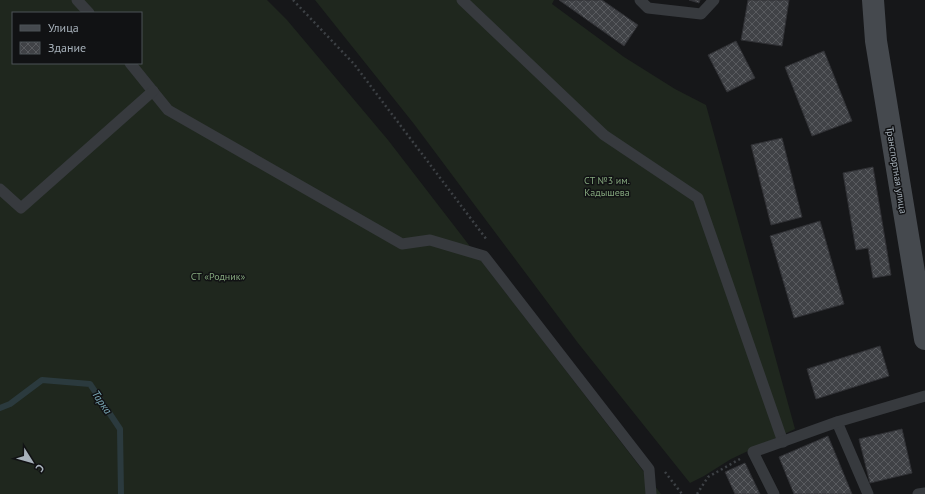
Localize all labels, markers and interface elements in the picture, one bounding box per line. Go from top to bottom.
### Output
legend [12,12,142,64]
text: Улица [48,20,79,35]
text: Здание [48,40,86,55]
street label: Транспортная улица [883,126,910,215]
park label: СТ №3 им. Кадышева [584,174,630,199]
park label: СТ «Родник» [191,270,245,283]
water label: Тарка [89,387,115,417]
north arrow [12,442,52,482]
text: С [33,461,47,475]

